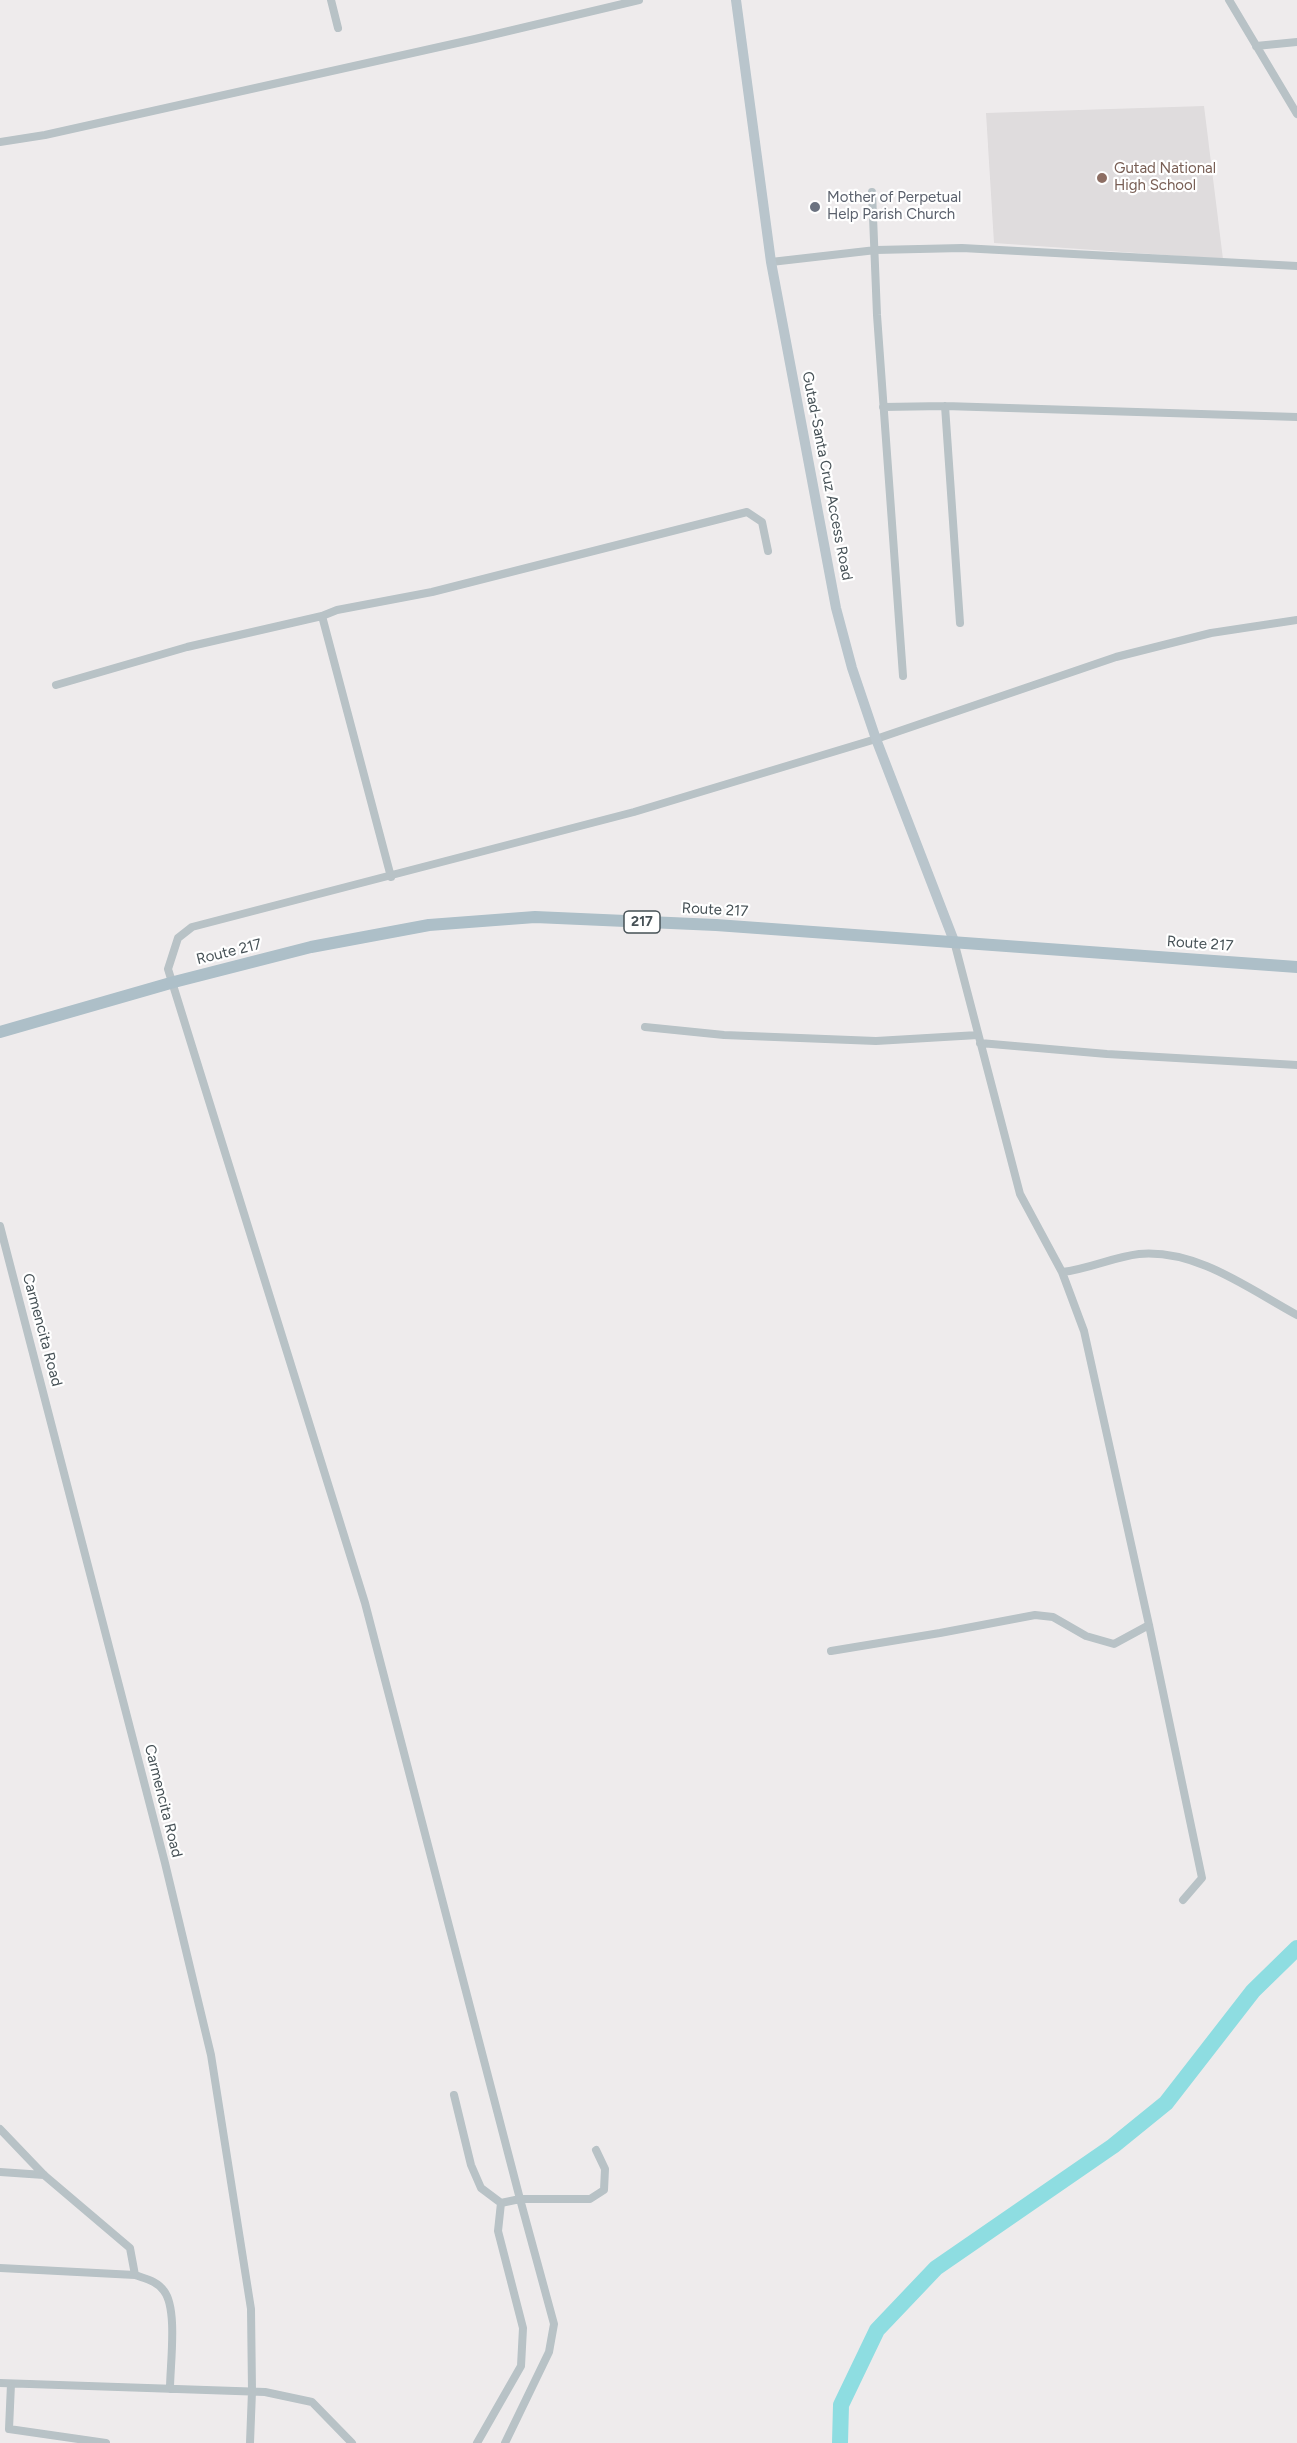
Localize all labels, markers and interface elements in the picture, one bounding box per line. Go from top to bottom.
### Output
place label: Gutad National High School [1114,160,1216,195]
marker: Gutad National High School [1095,171,1109,185]
place label: Mother of Perpetual Help Parish Church [827,189,961,224]
marker: Mother of Perpetual Help Parish Church [808,200,822,214]
street label: Gutad-Santa Cruz Access Road [798,370,856,582]
street label: Route 217 [681,899,749,921]
road number: 217 [624,911,660,933]
street label: Route 217 [1166,933,1234,955]
street label: Route 217 [195,935,263,969]
street label: Carmencita Road [18,1272,66,1388]
street label: Carmencita Road [140,1743,186,1859]

